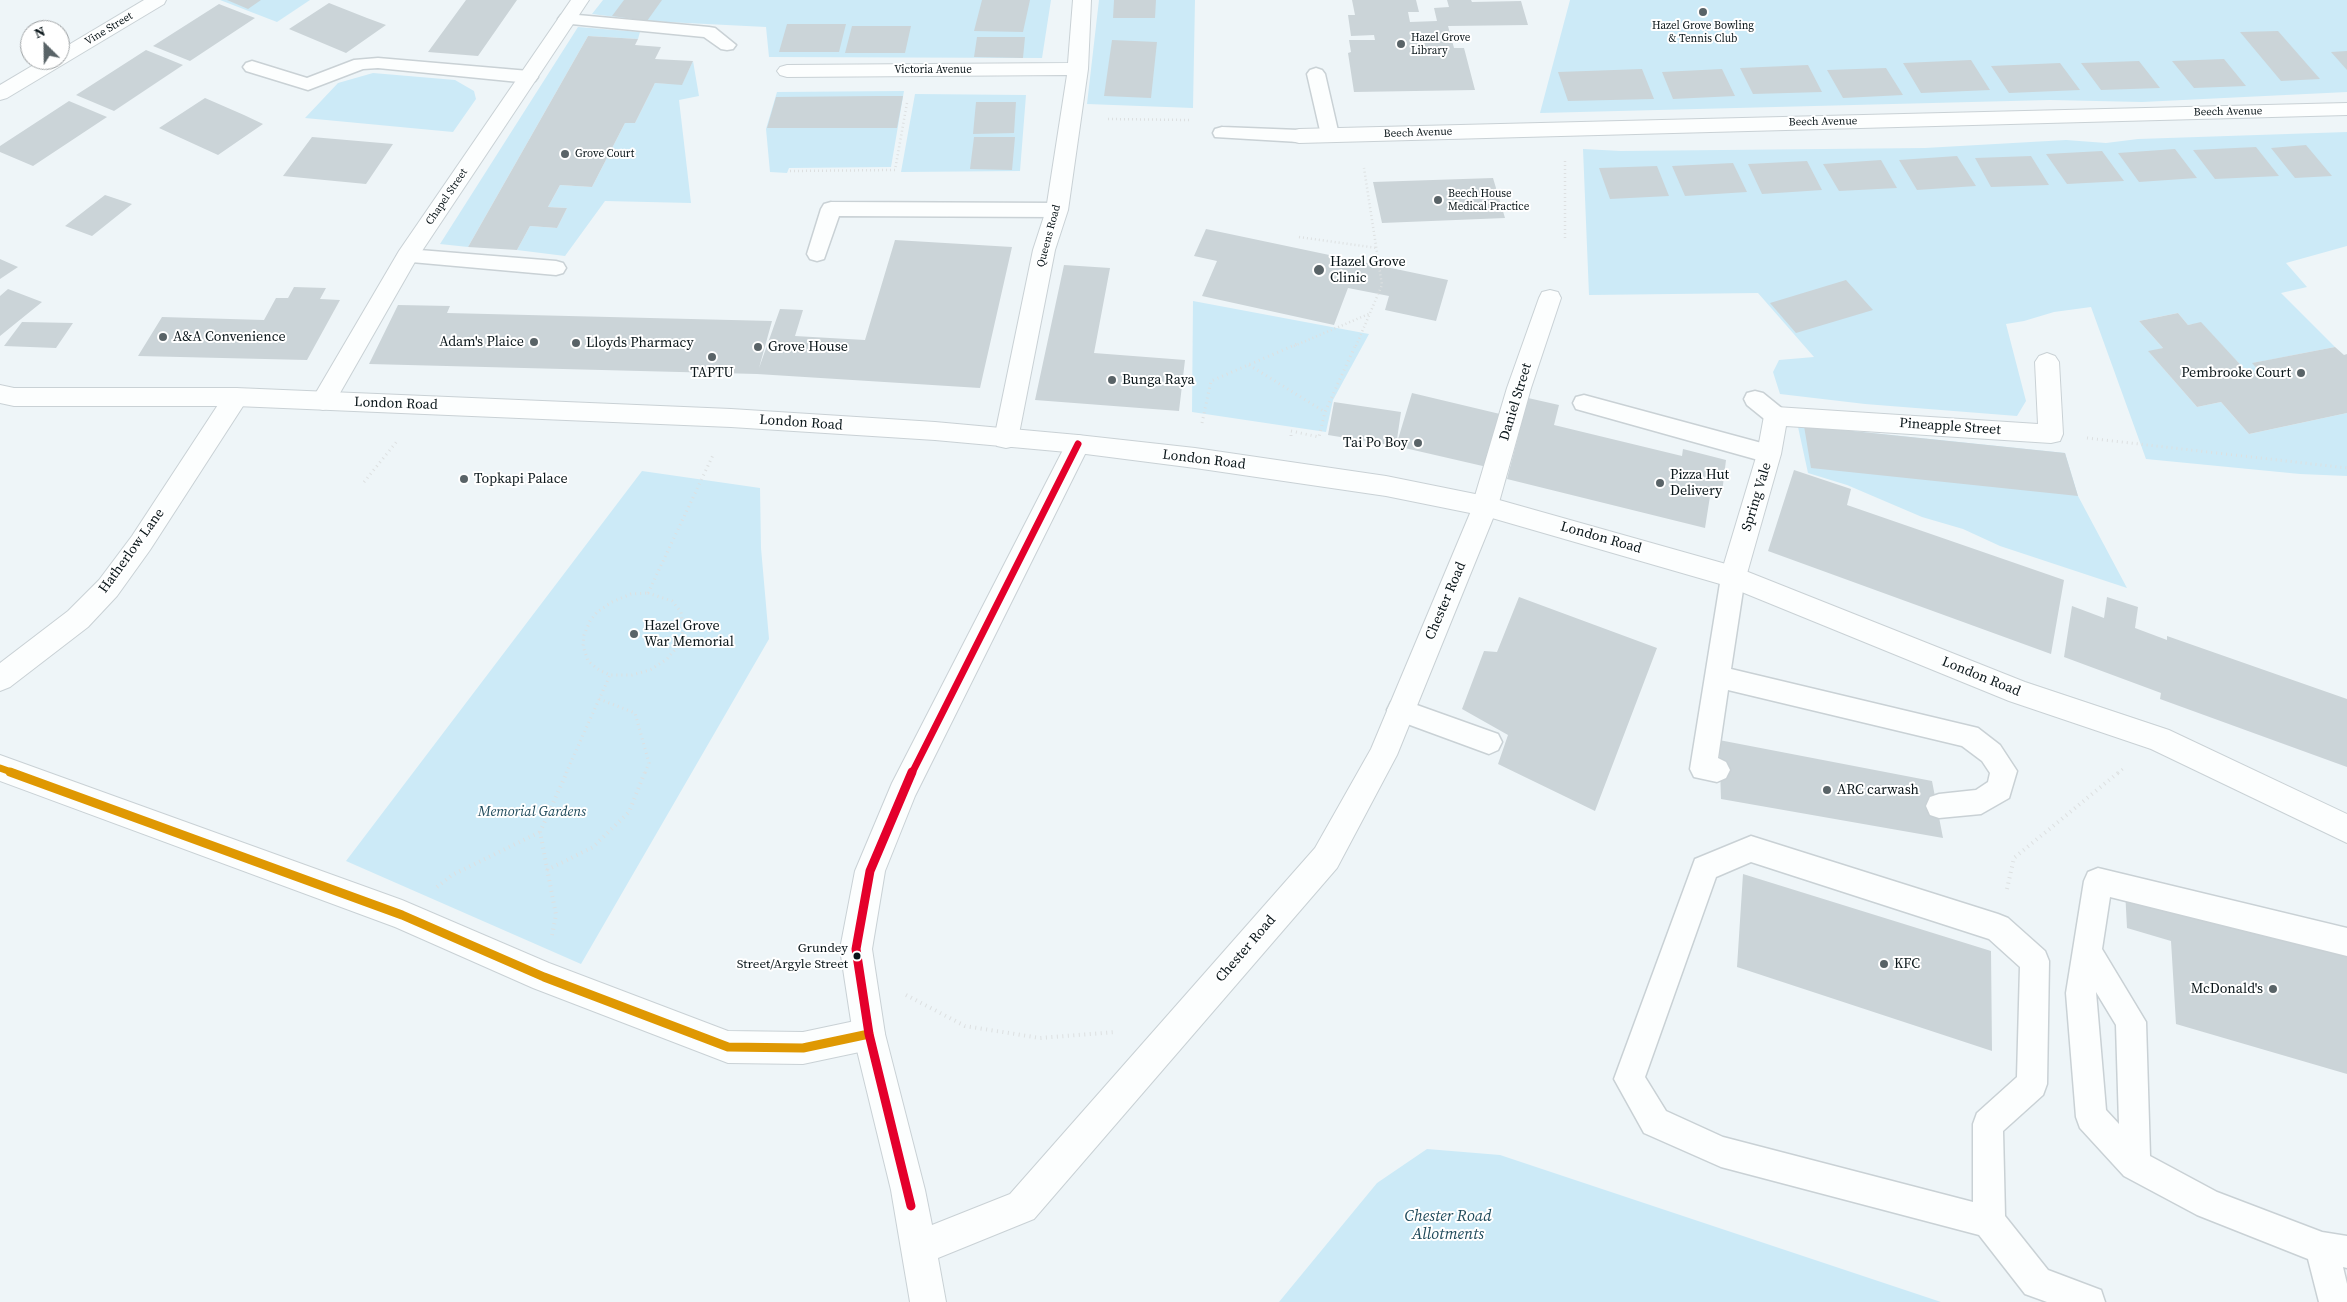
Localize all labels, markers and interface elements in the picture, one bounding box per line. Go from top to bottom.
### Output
marker: Hazel Grove Bowling & Tennis Club [1697,6,1709,18]
street label: Vine Street [83,10,135,48]
place label: Hazel Grove Bowling & Tennis Club [1652,19,1754,45]
north arrow [20,20,70,70]
text: N [31,21,48,43]
place label: Hazel Grove Library [1411,31,1470,57]
marker: Hazel Grove Library [1395,38,1407,50]
street label: Victoria Avenue [894,63,972,77]
street label: Beech Avenue [2194,105,2262,119]
street label: Beech Avenue [1789,115,1857,129]
street label: Beech Avenue [1383,125,1453,141]
place label: Grove Court [575,147,634,161]
marker: Grove Court [559,148,571,160]
street label: Chapel Street [423,166,471,228]
place label: Beech House Medical Practice [1448,187,1529,213]
marker: Beech House Medical Practice [1432,194,1444,206]
street label: Queens Road [1034,203,1064,269]
place label: Hazel Grove Clinic [1330,254,1406,286]
marker: Hazel Grove Clinic [1312,263,1326,277]
place label: A&A Convenience [173,329,286,345]
marker: A&A Convenience [157,331,169,343]
place label: Adam's Plaice [439,334,524,350]
place label: Lloyds Pharmacy [586,335,694,351]
marker: Adam's Plaice [528,336,540,348]
marker: Lloyds Pharmacy [570,337,582,349]
place label: Grove House [768,339,848,355]
marker: Grove House [752,341,764,353]
marker: TAPTU [706,351,718,363]
street label: Daniel Street [1496,361,1536,443]
place label: TAPTU [690,365,734,381]
place label: Pembrooke Court [2181,365,2291,381]
marker: Pembrooke Court [2295,367,2307,379]
place label: Bunga Raya [1122,372,1195,388]
marker: Bunga Raya [1106,374,1118,386]
street label: London Road [354,394,438,414]
street label: London Road [759,412,843,434]
street label: Pineapple Street [1899,415,2001,439]
place label: Tai Po Boy [1343,435,1408,451]
marker: Tai Po Boy [1412,437,1424,449]
street label: London Road [1161,447,1247,473]
street label: Spring Vale [1739,461,1775,533]
place label: Pizza Hut Delivery [1670,467,1729,500]
place label: Topkapi Palace [474,471,568,487]
marker: Topkapi Palace [458,473,470,485]
marker: Pizza Hut Delivery [1654,477,1666,489]
street label: Hatherlow Lane [96,505,168,597]
street label: London Road [1559,518,1643,558]
street label: Chester Road [1422,559,1470,643]
place label: Hazel Grove War Memorial [644,618,734,650]
marker: Hazel Grove War Memorial [628,628,640,640]
street label: London Road [1939,654,2023,700]
place label: ARC carwash [1837,782,1919,798]
marker: ARC carwash [1821,784,1833,796]
park label: Memorial Gardens [478,804,586,820]
street label: Chester Road [1212,912,1280,986]
place label: Grundey Street/Argyle Street [737,941,848,972]
marker: Grundey Street/Argyle Street [852,951,862,961]
place label: KFC [1894,956,1920,972]
marker: KFC [1878,958,1890,970]
place label: McDonald's [2191,981,2263,997]
marker: McDonald's [2267,983,2279,995]
park label: Chester Road Allotments [1404,1207,1492,1245]

